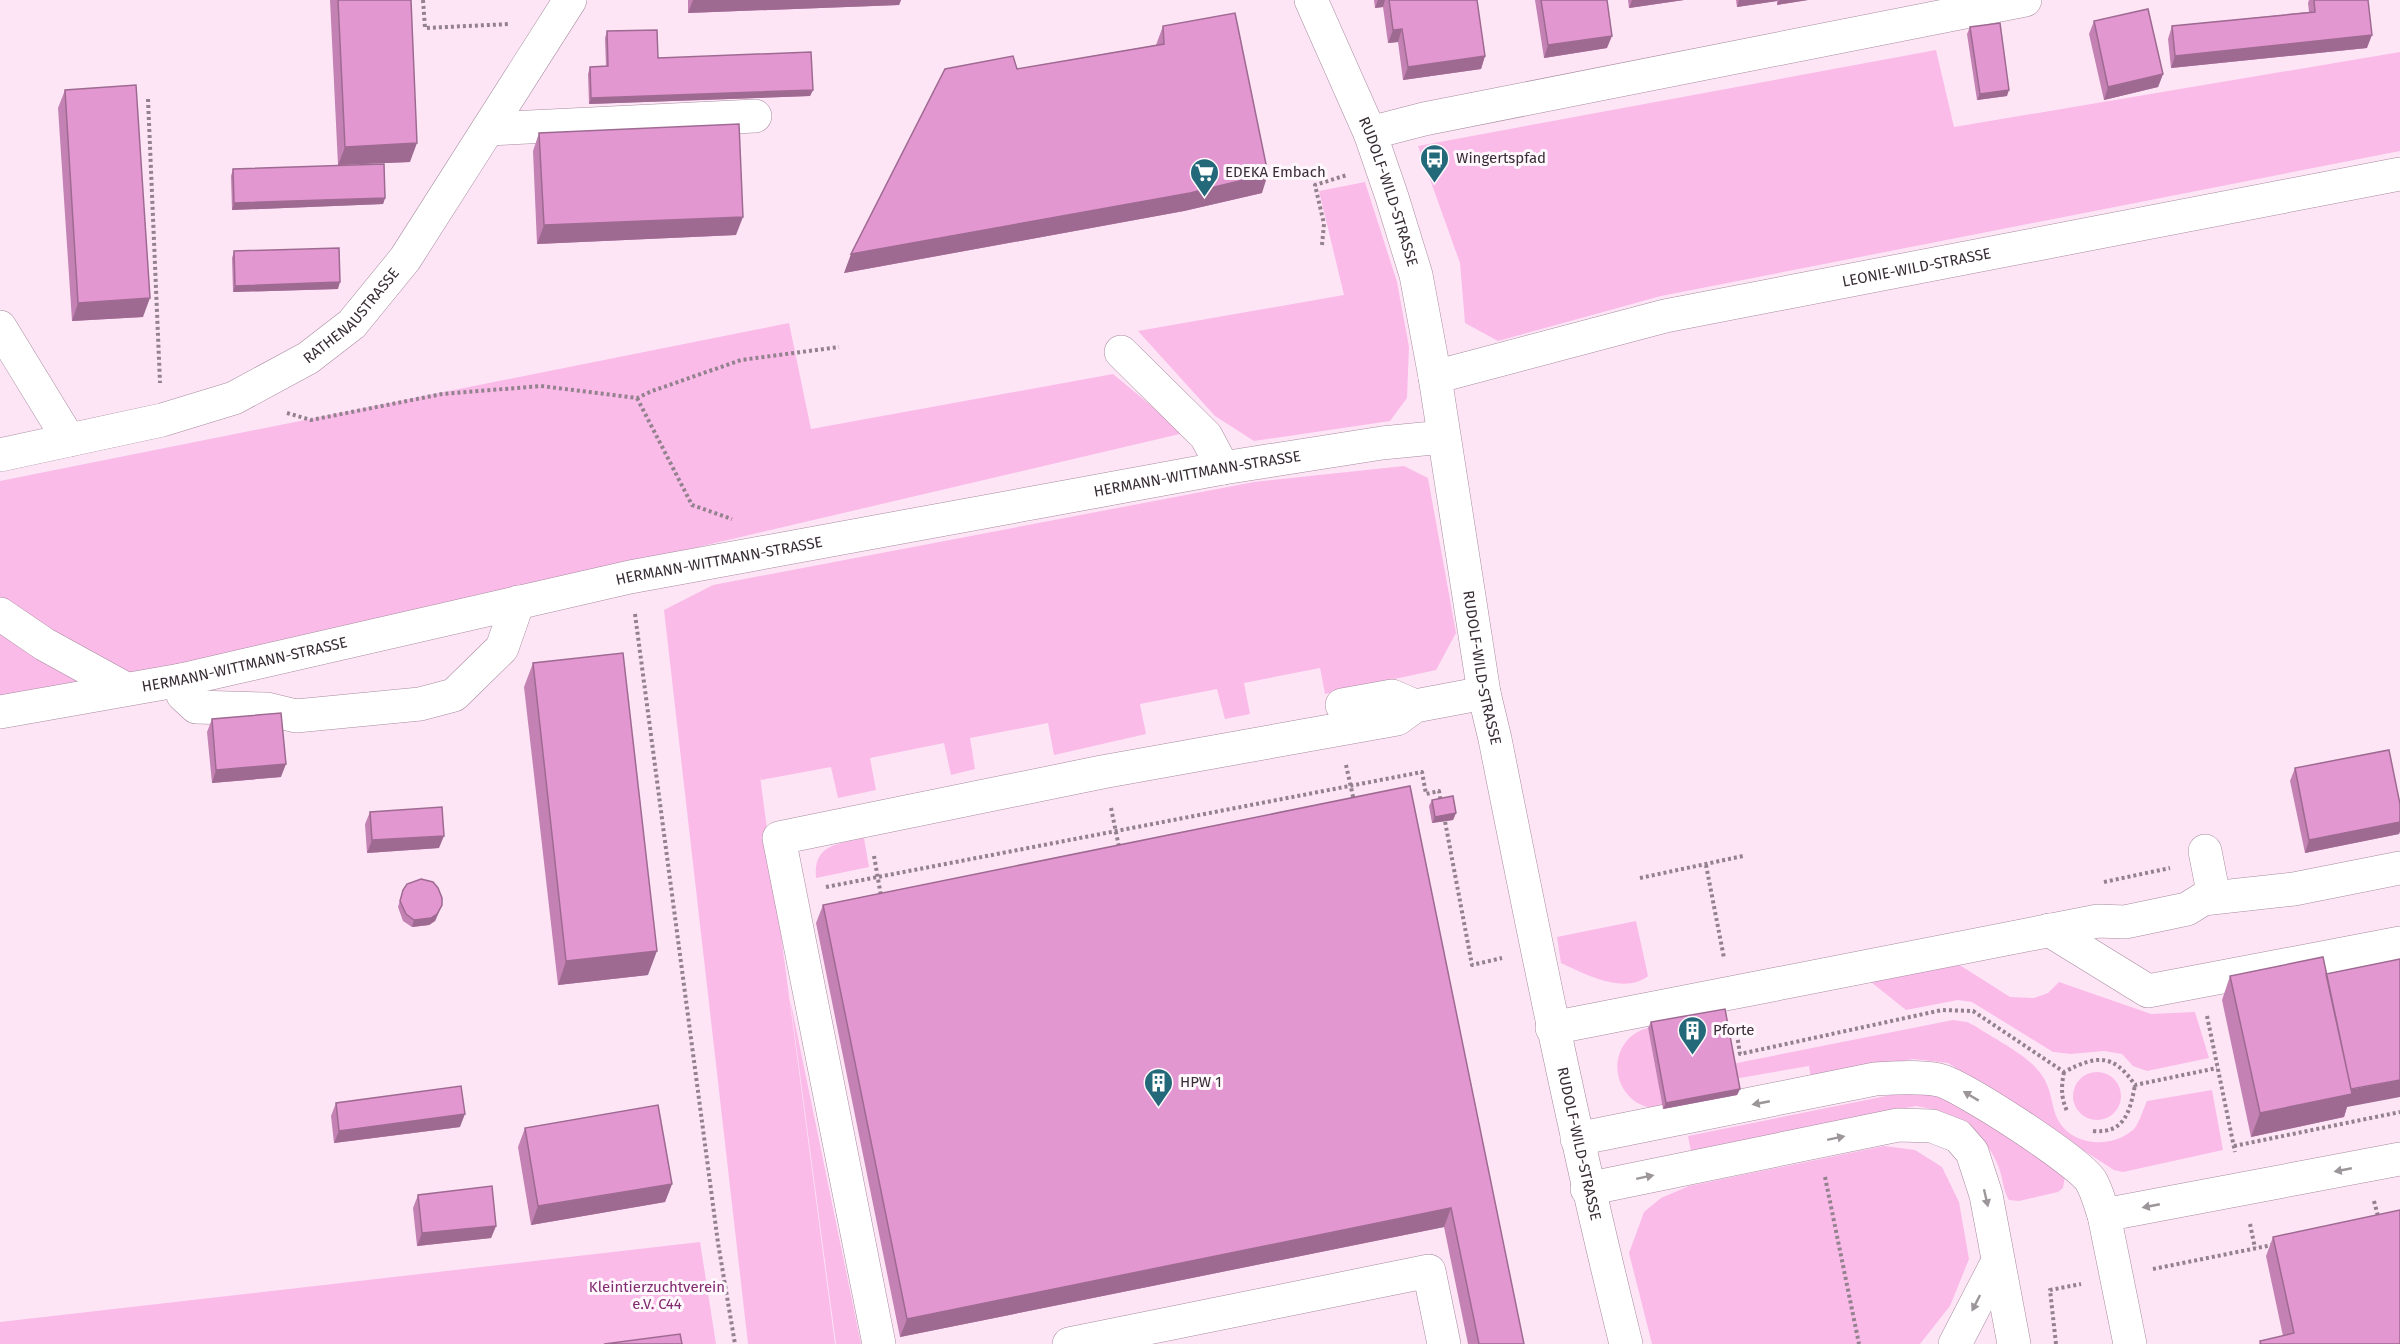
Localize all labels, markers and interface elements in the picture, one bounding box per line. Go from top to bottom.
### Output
street label: RUDOLF-WILD-STRASSE [1355,114,1422,269]
bus stop icon: Wingertspfad [1419,142,1451,184]
place label: Wingertspfad [1456,149,1546,167]
supermarket icon: EDEKA Embach [1188,156,1220,198]
place label: EDEKA Embach [1225,163,1326,181]
street label: LEONIE-WILD-STRASSE [1840,244,1992,291]
street label: RATHENAUSTRASSE [300,264,403,367]
street label: HERMANN-WITTMANN-STRASSE [1092,447,1302,501]
street label: HERMANN-WITTMANN-STRASSE [614,533,824,589]
street label: RUDOLF-WILD-STRASSE [1459,589,1505,746]
street label: HERMANN-WITTMANN-STRASSE [140,633,349,696]
building icon: Pforte [1676,1014,1708,1056]
place label: Pforte [1713,1021,1754,1039]
street label: RUDOLF-WILD-STRASSE [1553,1065,1605,1222]
building icon: HPW 1 [1143,1066,1175,1108]
place label: HPW 1 [1180,1073,1222,1091]
one-way arrow [1962,1090,1979,1101]
one-way arrow [1751,1099,1770,1108]
one-way arrow [1826,1133,1845,1142]
one-way arrow [2333,1166,2352,1175]
one-way arrow [1635,1172,1654,1181]
one-way arrow [1982,1189,1991,1208]
one-way arrow [2141,1202,2160,1211]
park label: Kleintierzuchtverein e.V. C44 [589,1278,725,1313]
one-way arrow [1971,1295,1981,1312]

